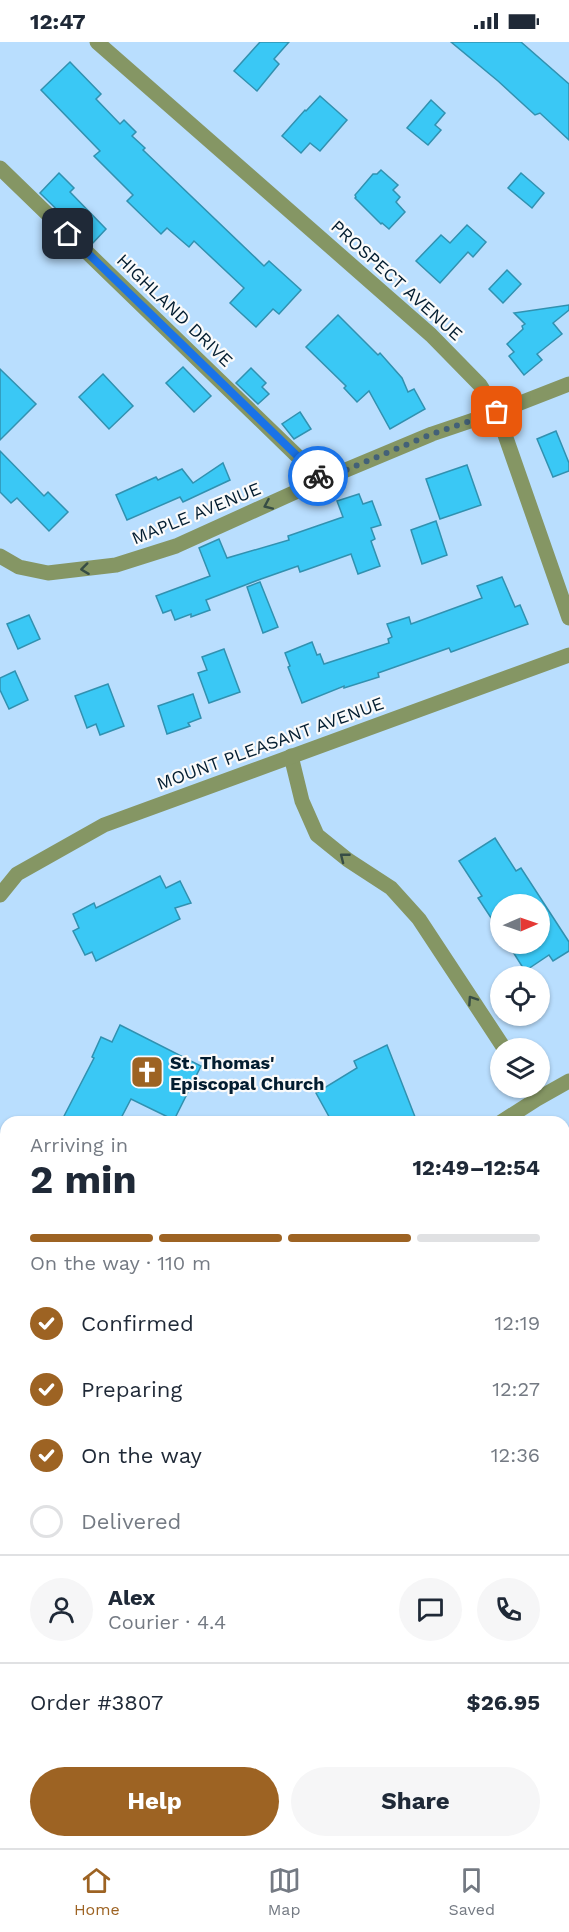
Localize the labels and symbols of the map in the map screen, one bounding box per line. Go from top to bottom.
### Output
pin [42,208,93,259]
street label: PROSPECT AVENUE [327,215,467,345]
street label: HIGHLAND DRIVE [113,249,237,371]
pin [471,386,522,437]
courier [288,446,348,506]
street label: MAPLE AVENUE [128,478,264,548]
one-way arrow [263,497,274,509]
one-way arrow [80,562,90,575]
street label: MOUNT PLEASANT AVENUE [154,692,386,794]
one-way arrow [340,853,351,864]
north arrow [490,894,550,954]
one-way arrow [468,995,479,1006]
place label: St. Thomas' Episcopal Church [170,1052,324,1094]
church icon: St. Thomas' Episcopal Church [129,1054,165,1090]

